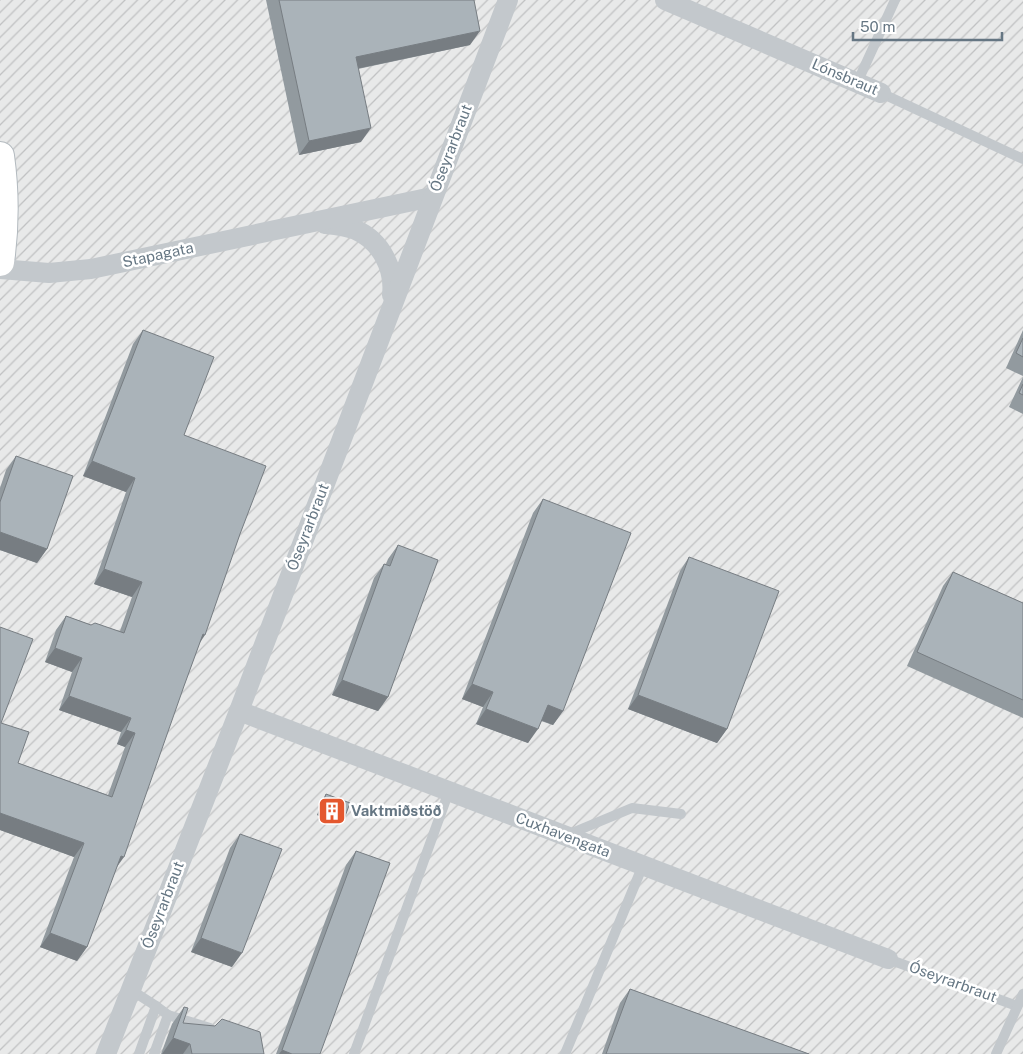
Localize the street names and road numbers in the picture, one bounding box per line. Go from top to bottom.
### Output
street label: Lónsbraut [809,55,881,98]
street label: Óseyrarbraut [425,101,475,194]
street label: Stapagata [121,239,195,270]
street label: Óseyrarbraut [282,480,332,573]
street label: Cuxhavengata [513,809,613,860]
street label: Óseyrarbraut [137,858,187,951]
street label: Óseyrarbraut [907,957,1000,1005]

